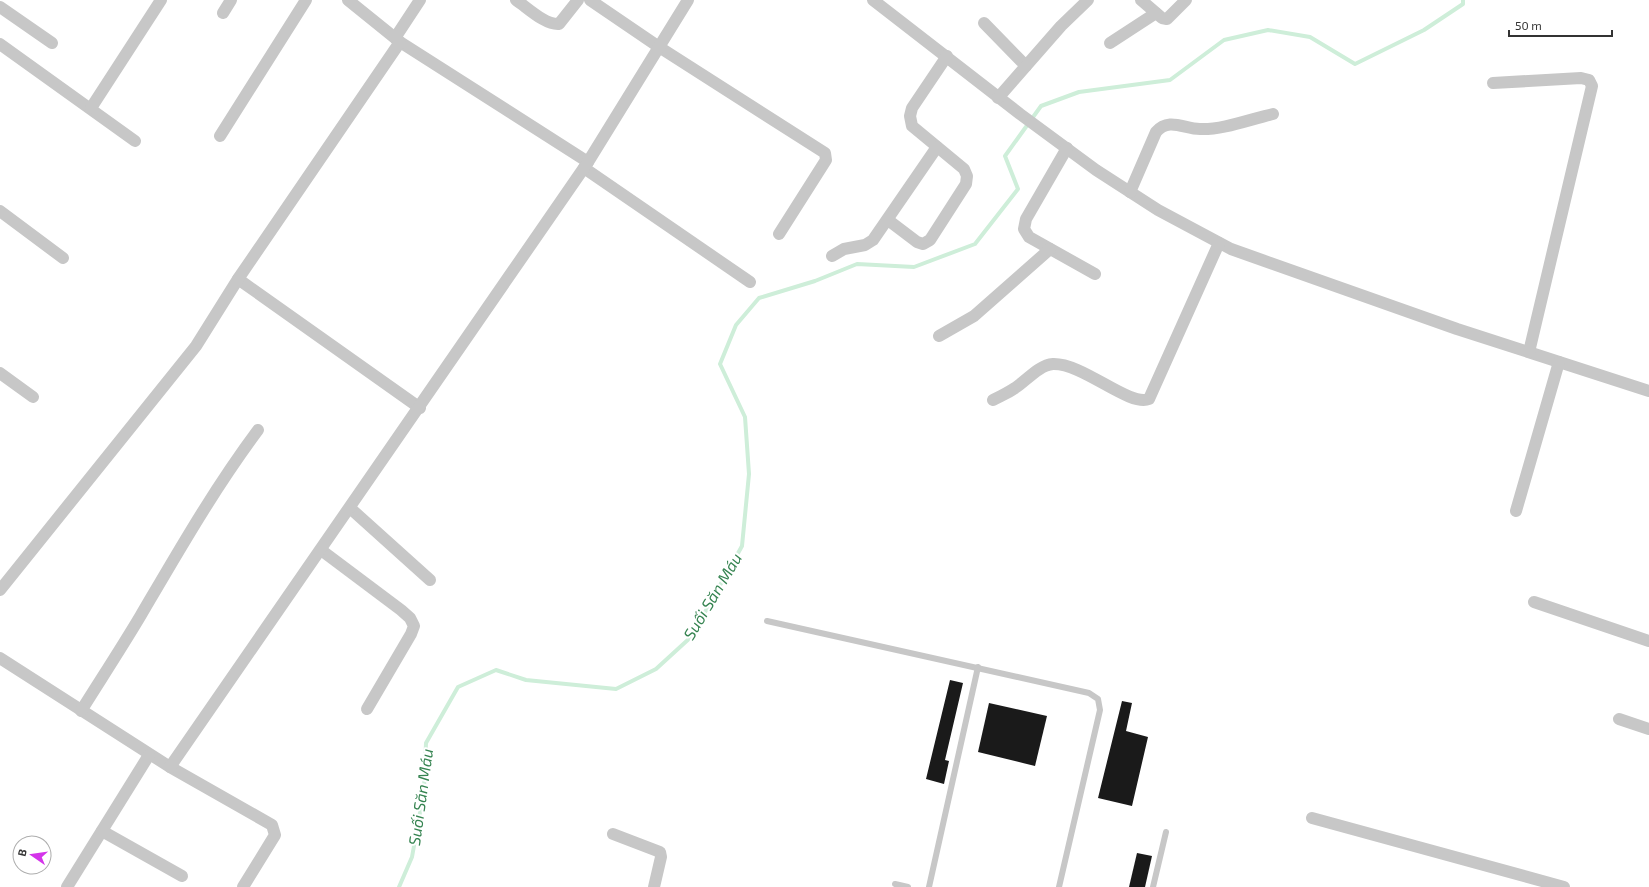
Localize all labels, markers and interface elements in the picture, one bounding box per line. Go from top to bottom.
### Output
scale bar [1509,12,1612,38]
text: 50 m [1515,18,1542,32]
water label: Suối Săn Máu [679,549,745,643]
water label: Suối Săn Máu [404,747,436,847]
north arrow [12,835,52,875]
text: B [15,848,29,858]

